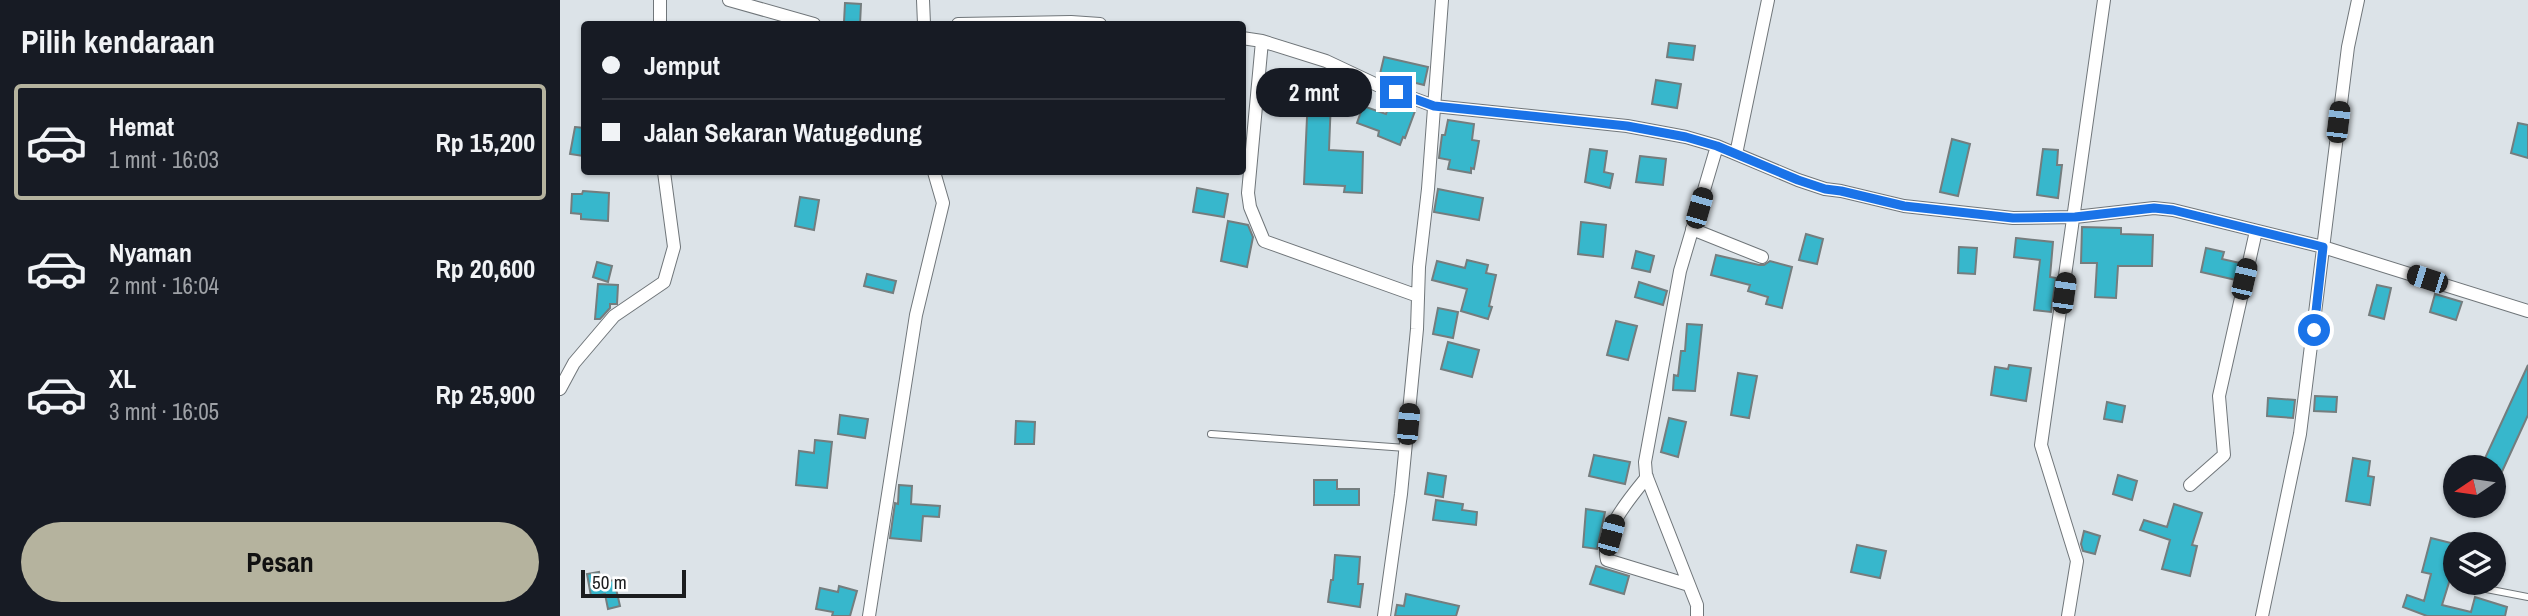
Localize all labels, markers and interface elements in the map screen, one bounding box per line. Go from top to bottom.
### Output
text: Pilih kendaraan [21,20,215,63]
text: Jemput [644,48,720,83]
callout: 2 mnt [1256,68,1372,116]
route end [1380,76,1412,108]
text: 2 mnt [1289,77,1339,108]
car [2326,100,2351,144]
text: Hemat [109,109,174,144]
icon: car [25,111,88,174]
text: Jalan Sekaran Watugedung [644,115,922,150]
text: Rp 15,200 [435,125,535,160]
text: 1 mnt · 16:03 [109,144,219,175]
car [1684,185,1715,231]
text: Nyaman [109,235,192,270]
icon: car [25,237,88,300]
text: Rp 20,600 [435,251,535,286]
car [2230,256,2259,302]
car [2404,263,2451,295]
text: 2 mnt · 16:04 [109,270,219,301]
car [2051,271,2078,315]
route start [2298,314,2330,346]
text: XL [109,361,136,396]
icon: car [25,363,88,426]
text: Rp 25,900 [435,377,535,412]
text: 3 mnt · 16:05 [109,396,219,427]
car [1396,402,1421,446]
north arrow [2443,455,2506,518]
map controls [2443,455,2506,595]
car [1596,512,1627,558]
button: Pesan [21,522,539,602]
button: layers [2443,532,2506,595]
scale bar [581,567,686,599]
text: 50 m [592,569,627,595]

